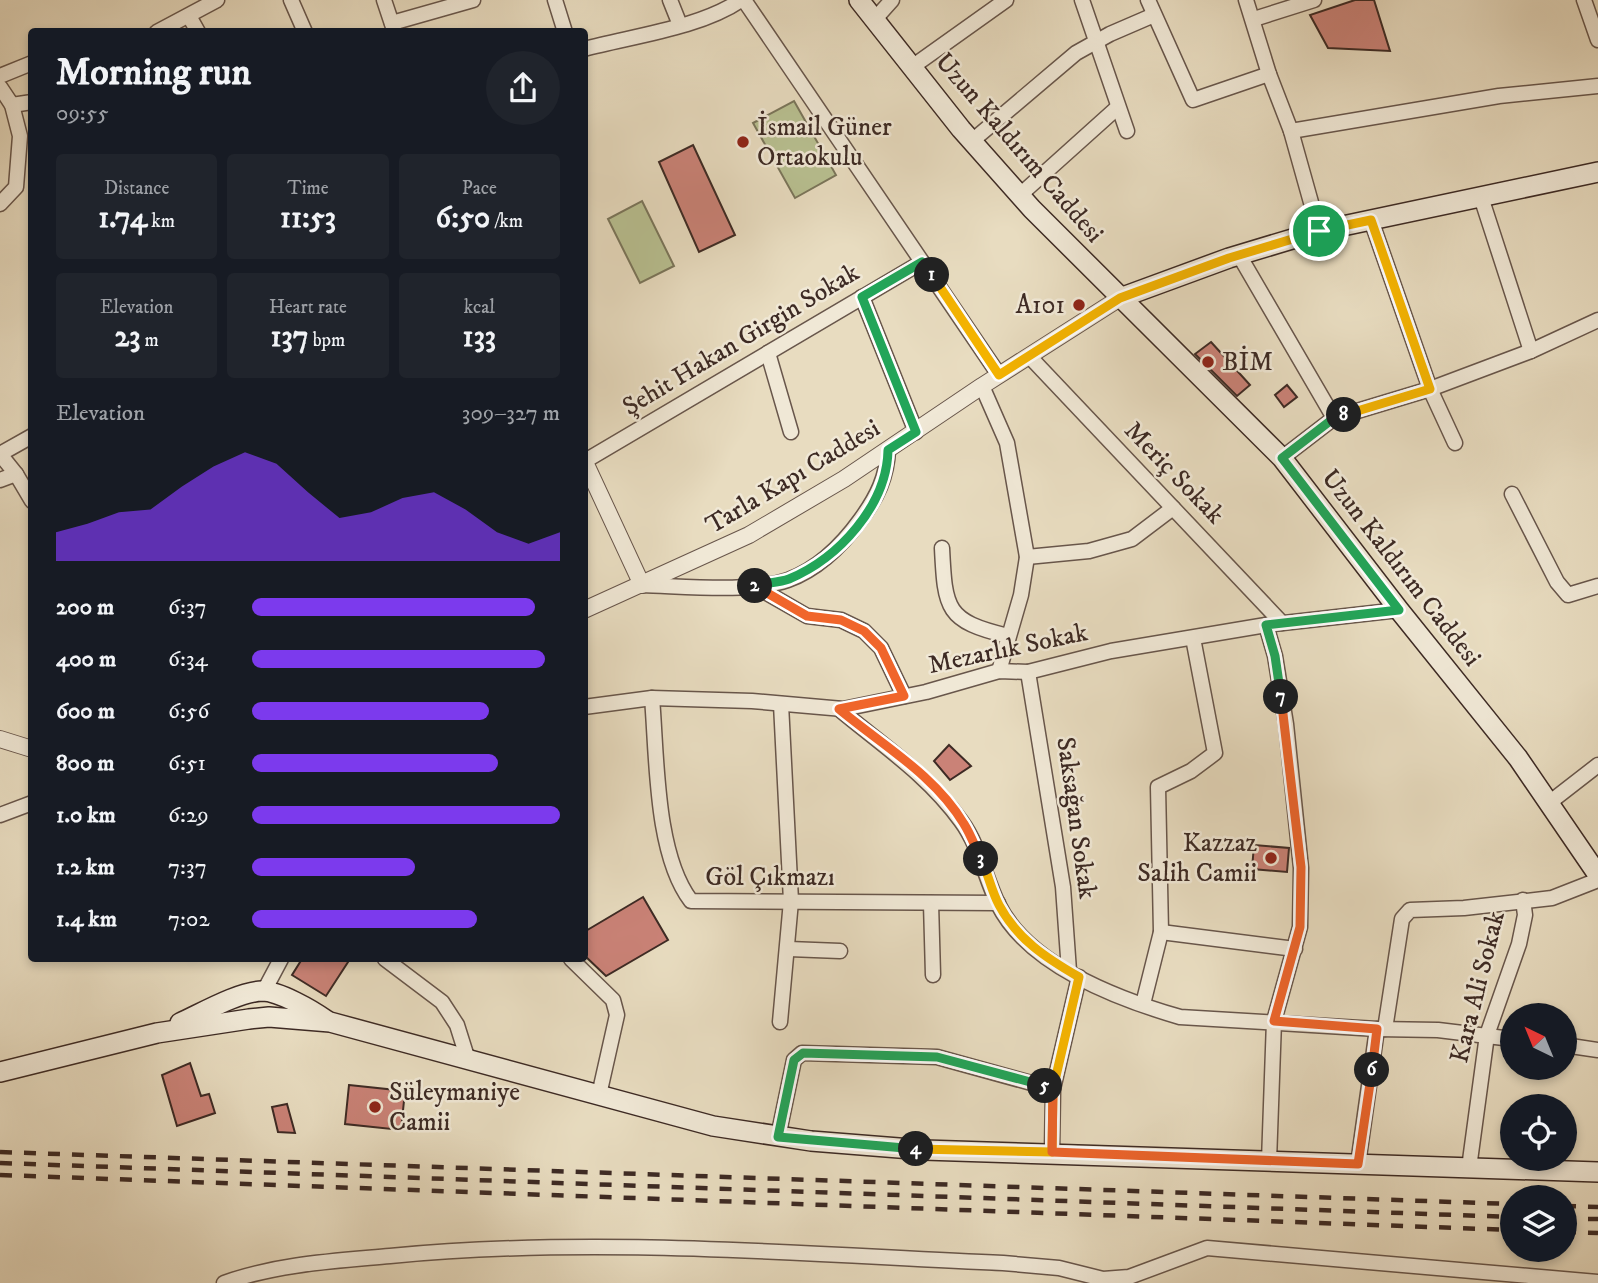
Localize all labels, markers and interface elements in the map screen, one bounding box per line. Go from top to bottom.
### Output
street label: Uzun Kaldırım Caddesi [927,46,1111,250]
text: Morning run [56,49,251,97]
button: share [486,51,560,125]
text: 09:55 [56,99,109,128]
place label: İsmail Güner Ortaokulu [757,110,892,174]
marker: İsmail Güner Ortaokulu [735,134,751,150]
text: Distance [104,177,169,200]
text: Time [287,177,329,200]
text: Pace [462,177,497,200]
text: 1.74 [98,200,147,237]
text: 11:53 [280,200,336,237]
text: 6:50 [436,200,490,237]
pin [1289,201,1349,261]
text: km [147,210,175,233]
text: /km [490,210,523,233]
icon: arrive [1300,212,1338,250]
street label: Şehit Hakan Girgin Sokak [617,256,866,424]
pin: 1 [914,258,950,292]
text: 1 [928,263,935,286]
place label: A101 [1016,289,1065,322]
text: Elevation [100,296,173,319]
text: Heart rate [269,296,347,319]
text: kcal [464,296,495,319]
marker: A101 [1071,297,1087,313]
text: 23 [115,319,140,356]
text: 137 [271,319,309,356]
text: 133 [463,319,496,356]
text: m [140,329,159,352]
text: bpm [309,329,345,352]
place label: BİM [1222,345,1273,379]
marker: BİM [1200,354,1216,370]
pin: 8 [1326,398,1362,432]
text: Elevation [56,399,145,428]
text: 309–327 m [462,399,560,428]
text: 8 [1339,403,1348,426]
street label: Tarla Kapı Caddesi [700,412,886,542]
street label: Meriç Sokak [1117,415,1231,531]
street label: Uzun Kaldırım Caddesi [1314,463,1488,673]
pin: 2 [738,568,772,604]
text: 2 [750,574,759,597]
text: 200 m [56,593,114,622]
text: 6:37 [168,593,207,622]
street label: Mezarlık Sokak [925,616,1091,682]
text: 400 m [56,645,116,674]
text: 6:34 [168,645,208,674]
pin: 7 [1264,680,1298,714]
text: 7 [1275,685,1286,708]
text: 600 m [56,697,115,726]
text: 6:56 [168,697,209,726]
street label: Saksağan Sokak [1048,735,1104,901]
text: 800 m [56,749,114,778]
text: 6:51 [168,749,206,778]
text: 1.0 km [56,801,116,830]
text: 6:29 [168,801,209,830]
place label: Kazzaz Salih Camii [1137,827,1257,890]
pin: 3 [964,842,998,876]
text: 3 [977,847,984,870]
marker: Kazzaz Salih Camii [1263,850,1279,866]
text: 1.2 km [56,853,115,882]
text: 7:37 [168,853,207,882]
street label: Göl Çıkmazı [705,861,835,894]
text: 1.4 km [56,905,117,934]
text: 7:02 [168,905,210,934]
street label: Kara Ali Sokak [1443,908,1513,1066]
north arrow [1500,1003,1577,1080]
map controls [1500,1003,1577,1262]
pin: 6 [1354,1052,1390,1088]
text: 6 [1367,1058,1376,1081]
pin: 5 [1028,1068,1062,1104]
text: 5 [1040,1074,1049,1097]
place label: Süleymaniye Camii [389,1076,520,1139]
button: locate [1500,1094,1577,1171]
marker: Süleymaniye Camii [367,1099,383,1115]
pin: 4 [898,1132,934,1166]
text: 4 [910,1137,921,1160]
button: layers [1500,1185,1577,1262]

